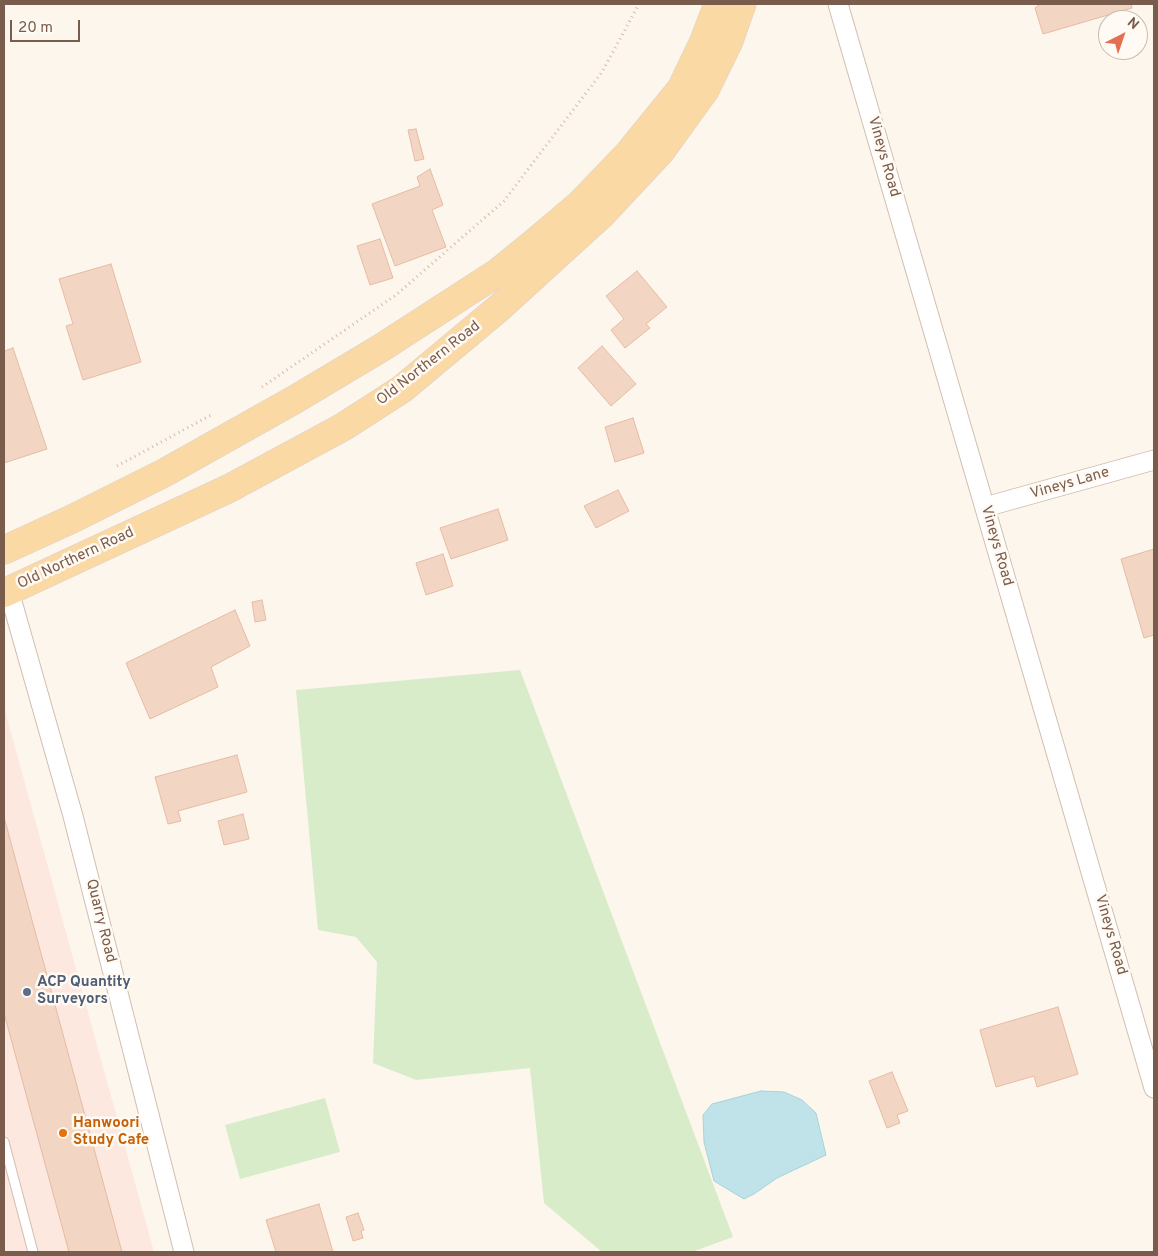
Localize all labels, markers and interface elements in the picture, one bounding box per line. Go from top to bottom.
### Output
scale bar [12,10,82,42]
north arrow [1098,10,1148,60]
text: N [1123,14,1142,34]
text: 20 m [18,19,53,38]
street label: Vineys Road [863,115,903,199]
street label: Old Northern Road [374,318,484,410]
street label: Vineys Lane [1028,464,1112,504]
street label: Vineys Road [976,504,1016,588]
street label: Old Northern Road [15,524,137,594]
street label: Quarry Road [81,877,119,965]
street label: Vineys Road [1090,893,1130,977]
place label: ACP Quantity Surveyors [37,974,131,1009]
marker: ACP Quantity Surveyors [21,986,33,998]
place label: Hanwoori Study Cafe [73,1115,149,1150]
marker: Hanwoori Study Cafe [57,1127,69,1139]

